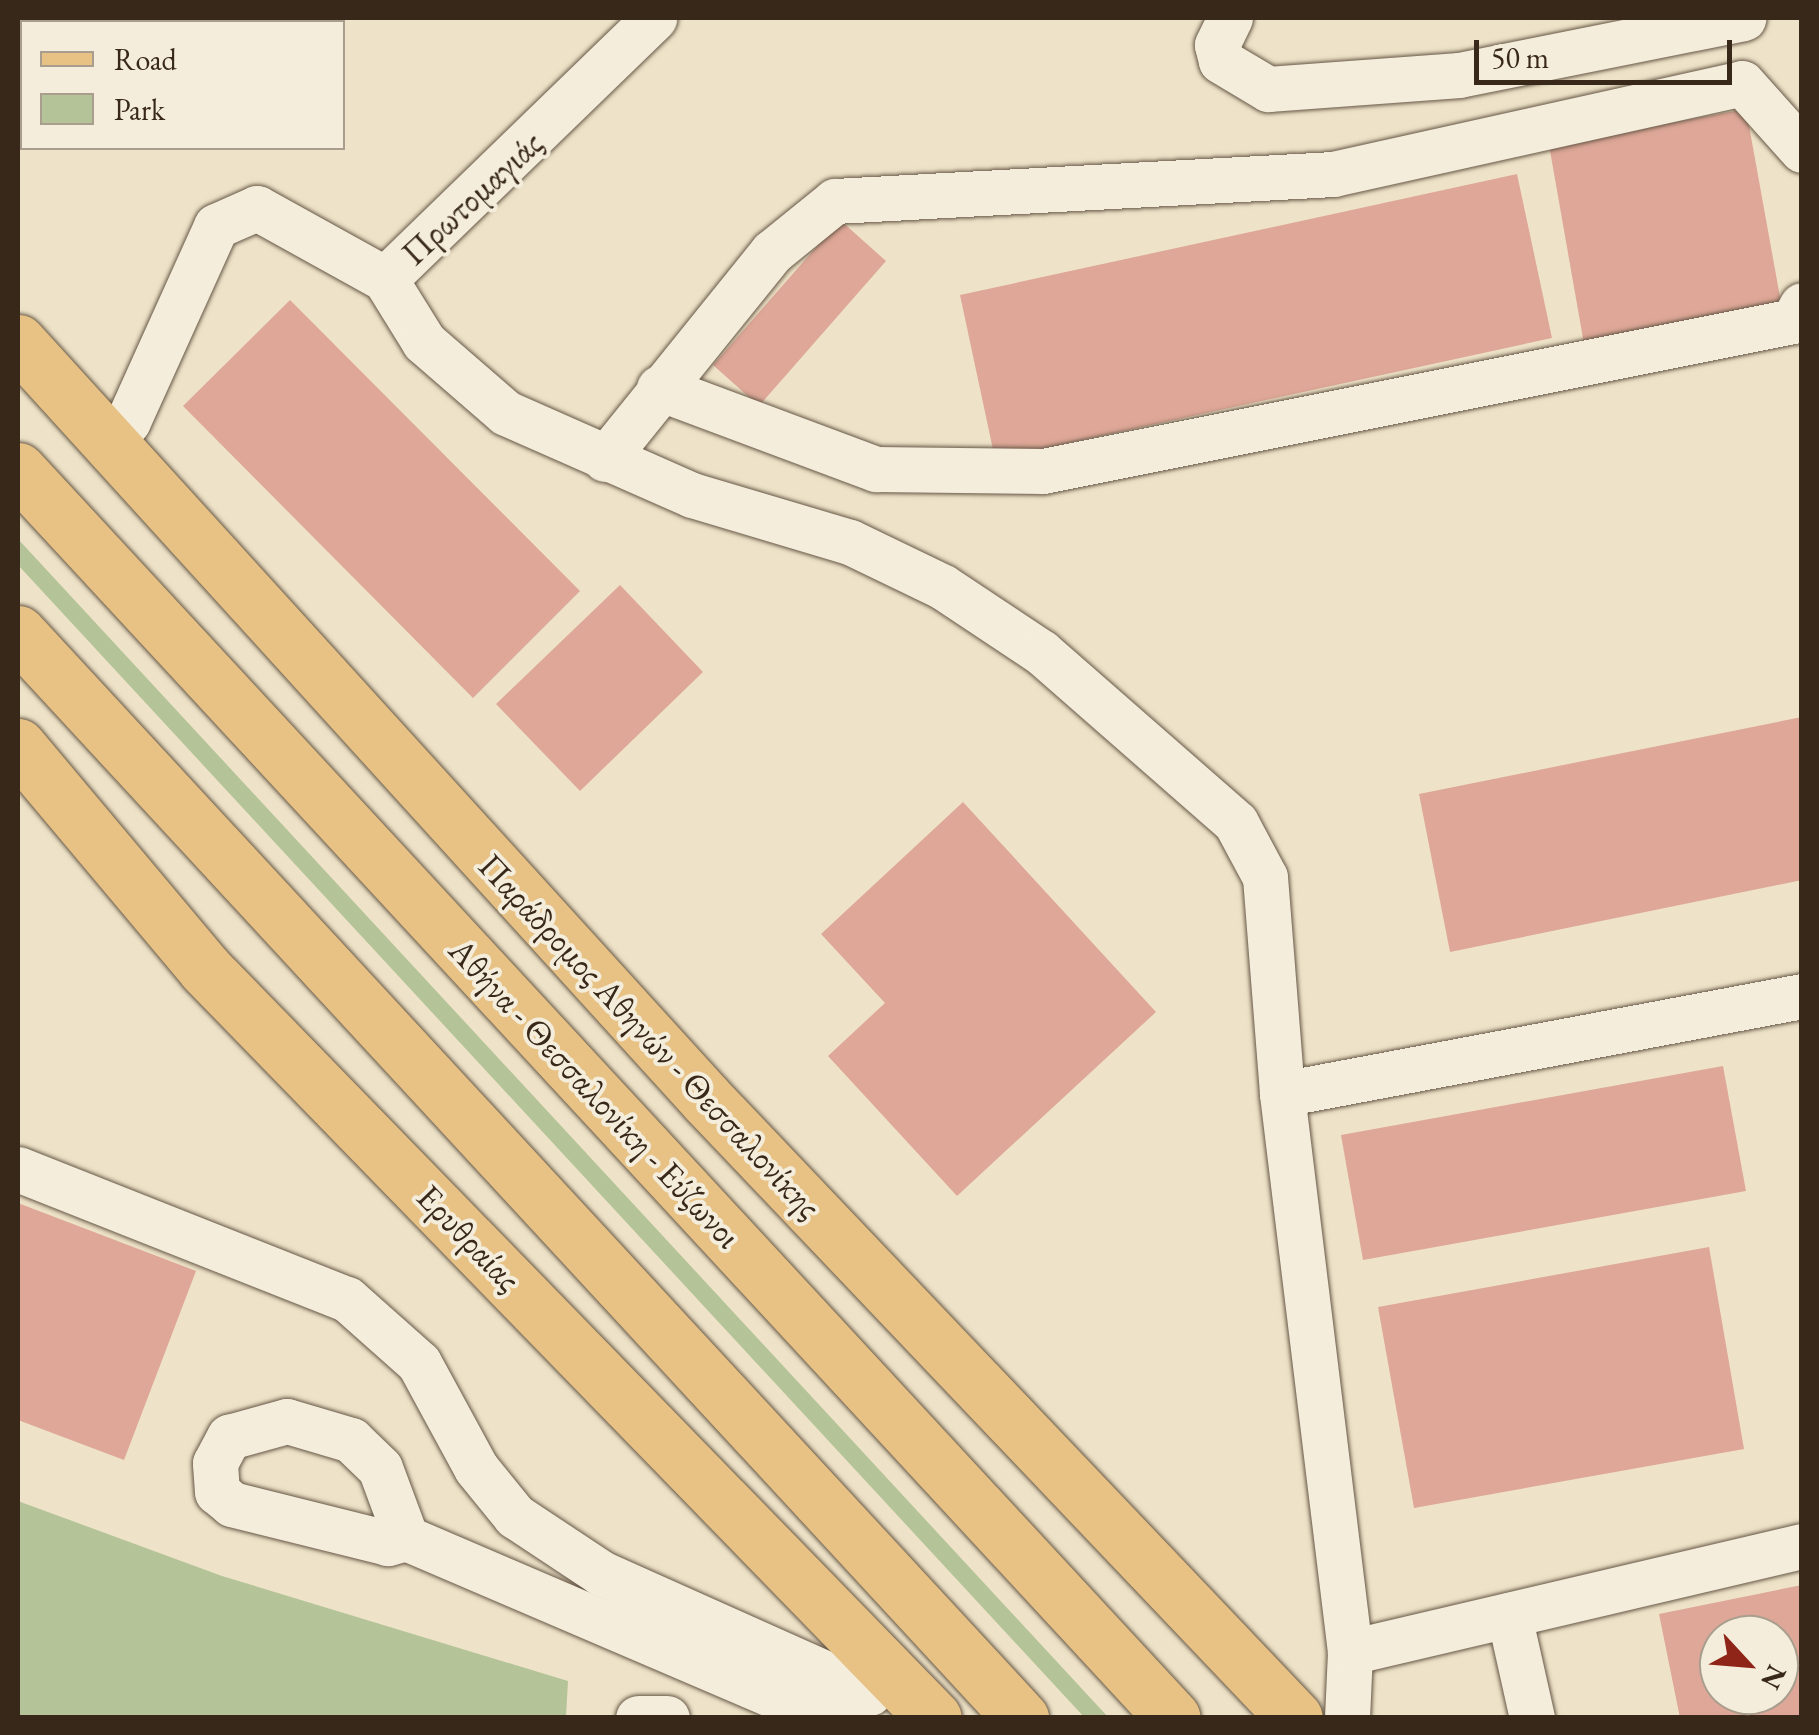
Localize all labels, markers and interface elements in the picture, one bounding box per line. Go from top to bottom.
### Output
legend [20,20,345,150]
scale bar [1479,20,1736,82]
text: 50 m [1491,38,1549,77]
text: Road [114,40,177,79]
text: Park [114,90,165,129]
street label: Πρωτομαγιάς [393,122,551,274]
street label: Παράδρομος Αθηνών - Θεσσαλονίκης [470,845,830,1227]
street label: Αθήνα - Θεσσαλονίκη - Εύζωνοι [440,929,750,1257]
street label: Ερυθραίας [408,1176,530,1300]
north arrow [1699,1615,1799,1715]
text: N [1753,1659,1795,1695]

